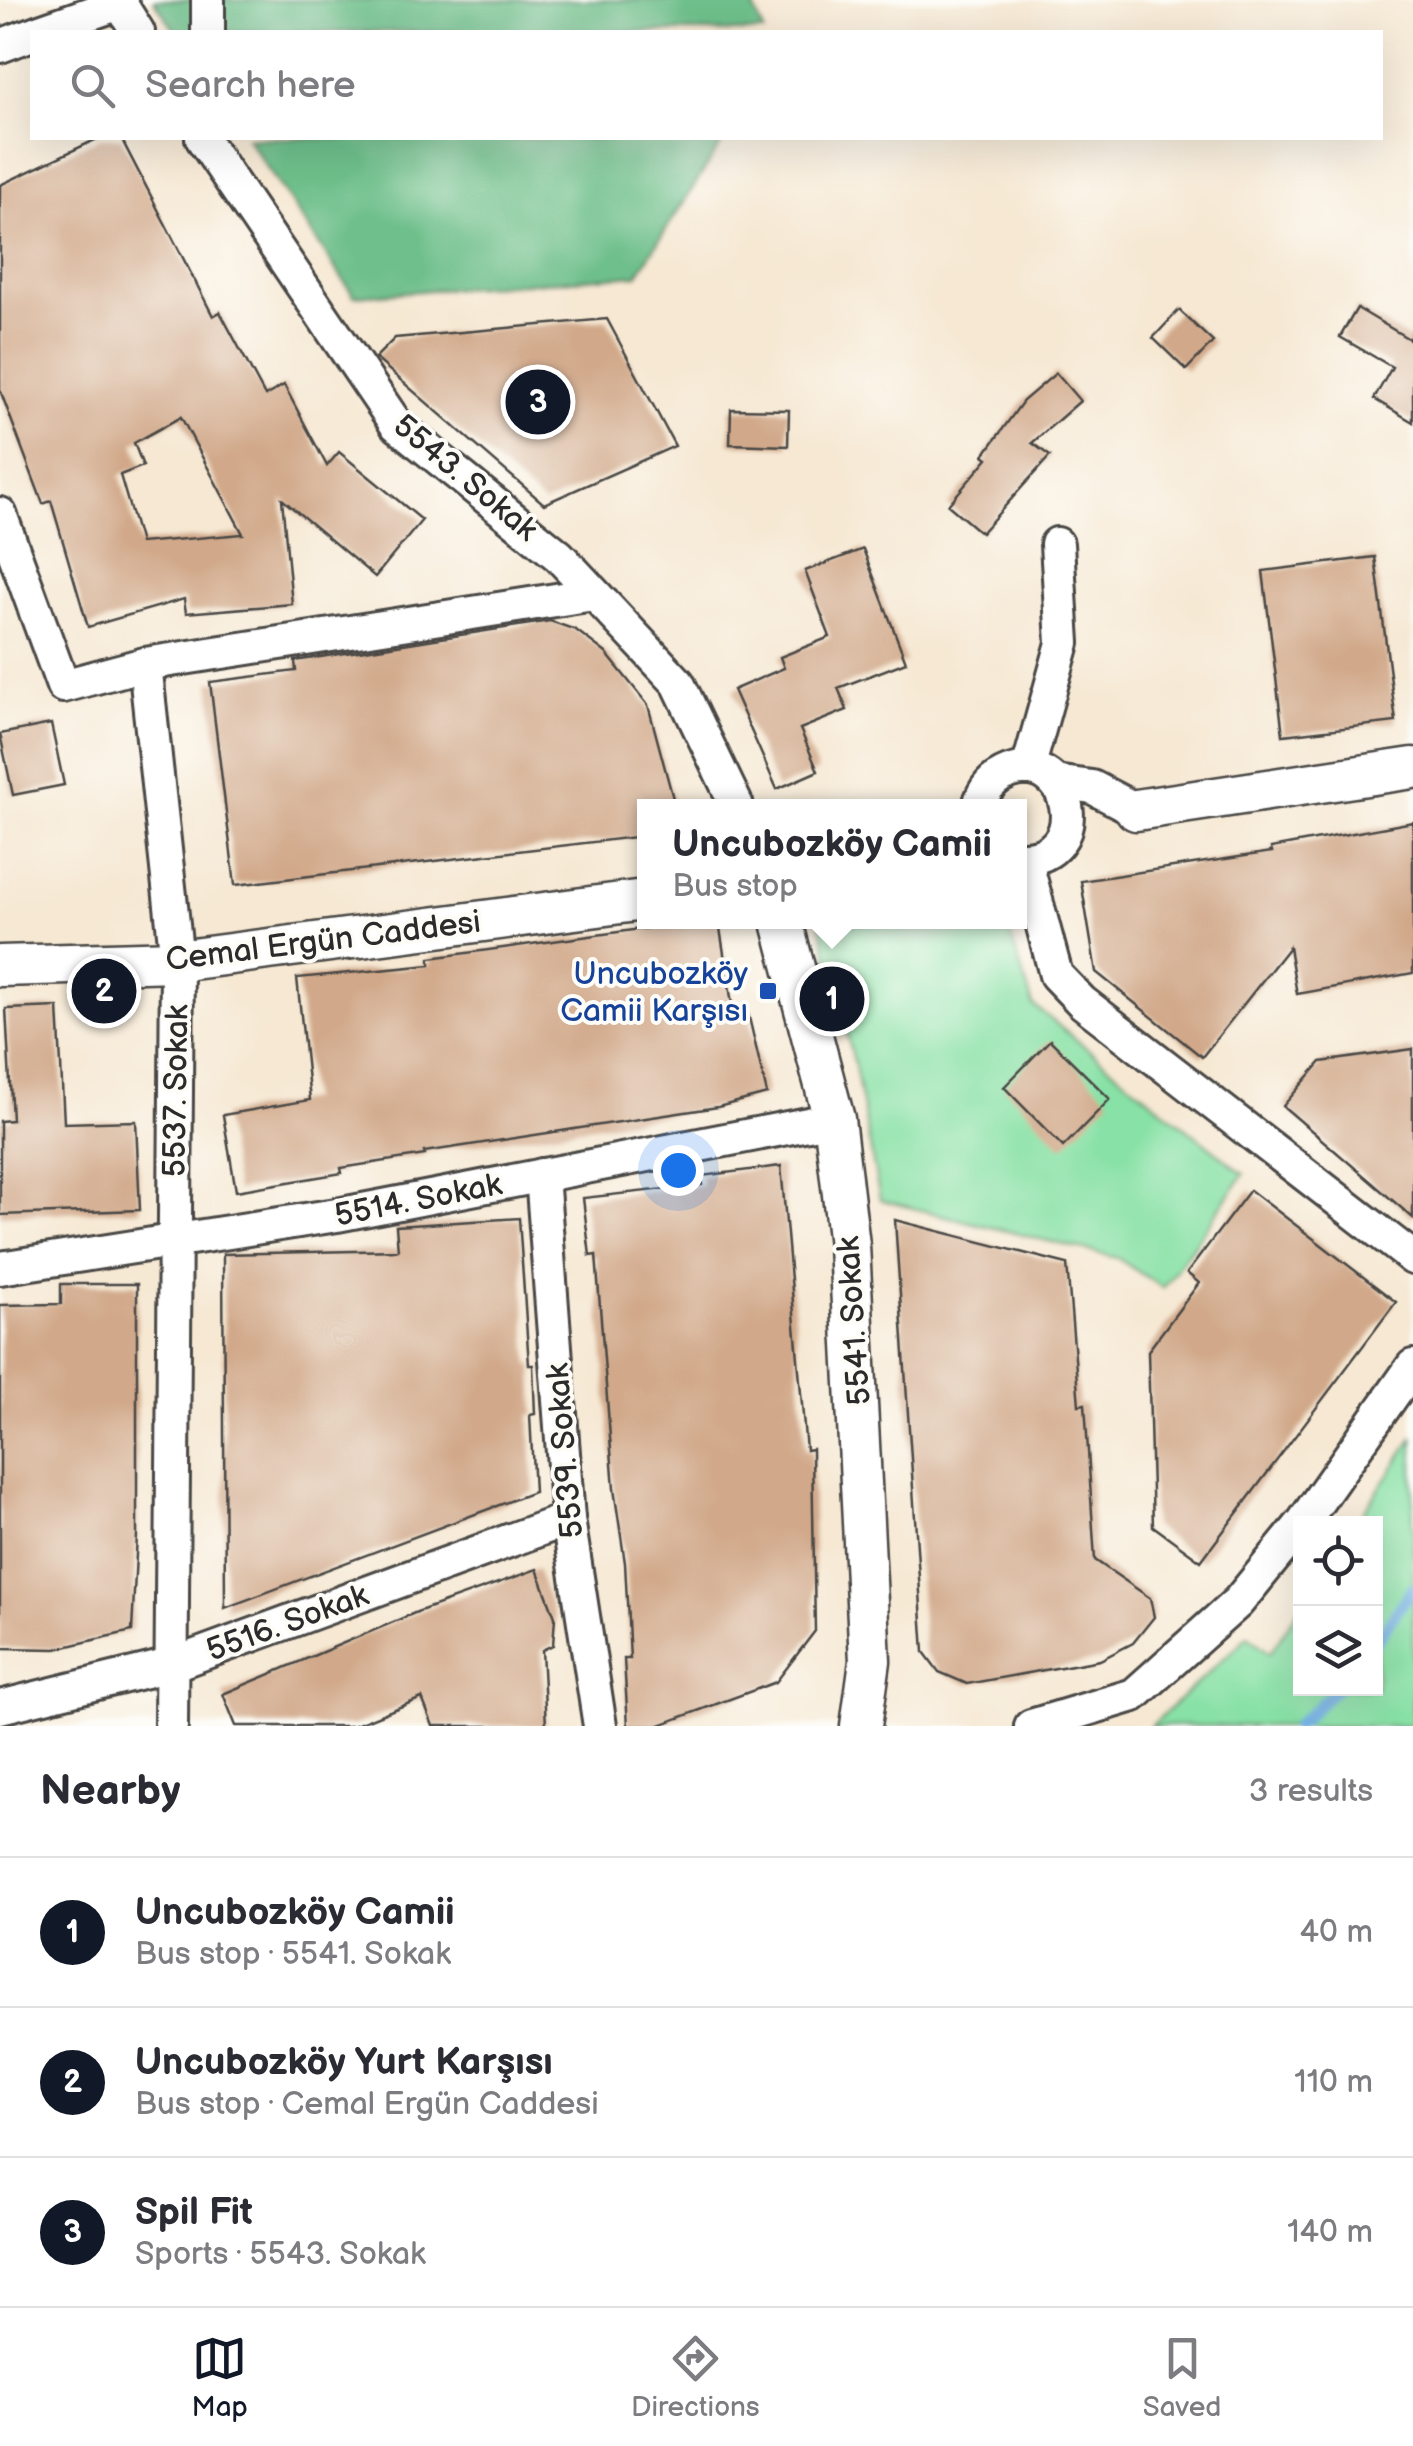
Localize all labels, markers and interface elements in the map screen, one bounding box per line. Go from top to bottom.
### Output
search box [30,30,1383,140]
icon: search [65,58,120,113]
text: Search here [145,63,356,108]
pin: 3 [506,364,570,440]
street label: 5543. Sokak [385,406,545,550]
popup [637,799,1027,929]
text: Uncubozköy Camii [672,822,992,867]
text: Bus stop [672,867,798,906]
street label: Cemal Ergün Caddesi [163,903,483,980]
pin: 2 [72,954,136,1028]
place label: Uncubozköy Camii Karşısı [560,955,749,1031]
pin: 1 [800,962,864,1036]
marker: Uncubozköy Camii Karşısı [757,980,779,1002]
street label: 5537. Sokak [155,1004,198,1178]
your location [653,1145,704,1196]
street label: 5514. Sokak [331,1165,505,1236]
street label: 5541. Sokak [829,1235,880,1407]
street label: 5539. Sokak [538,1361,593,1540]
map controls [1293,1516,1383,1696]
button: locate [1293,1516,1383,1606]
street label: 5516. Sokak [201,1576,374,1671]
button: layers [1293,1606,1383,1696]
text: Nearby [40,1766,180,1817]
text: 3 results [1249,1772,1373,1811]
text: Uncubozköy Camii [135,1890,455,1935]
text: 1 [66,1913,79,1952]
text: 40 m [1300,1913,1373,1952]
text: Bus stop · 5541. Sokak [135,1935,451,1974]
text: Uncubozköy Yurt Karşısı [135,2040,553,2085]
text: 2 [63,2063,82,2102]
text: 110 m [1294,2063,1373,2102]
text: Bus stop · Cemal Ergün Caddesi [135,2085,599,2124]
text: Spil Fit [135,2190,253,2235]
text: 3 [63,2213,82,2252]
text: 140 m [1287,2213,1373,2252]
text: Sports · 5543. Sokak [135,2235,426,2274]
tab: Map [192,2331,248,2424]
tab: Directions [631,2331,760,2424]
tab: Saved [1143,2331,1221,2424]

